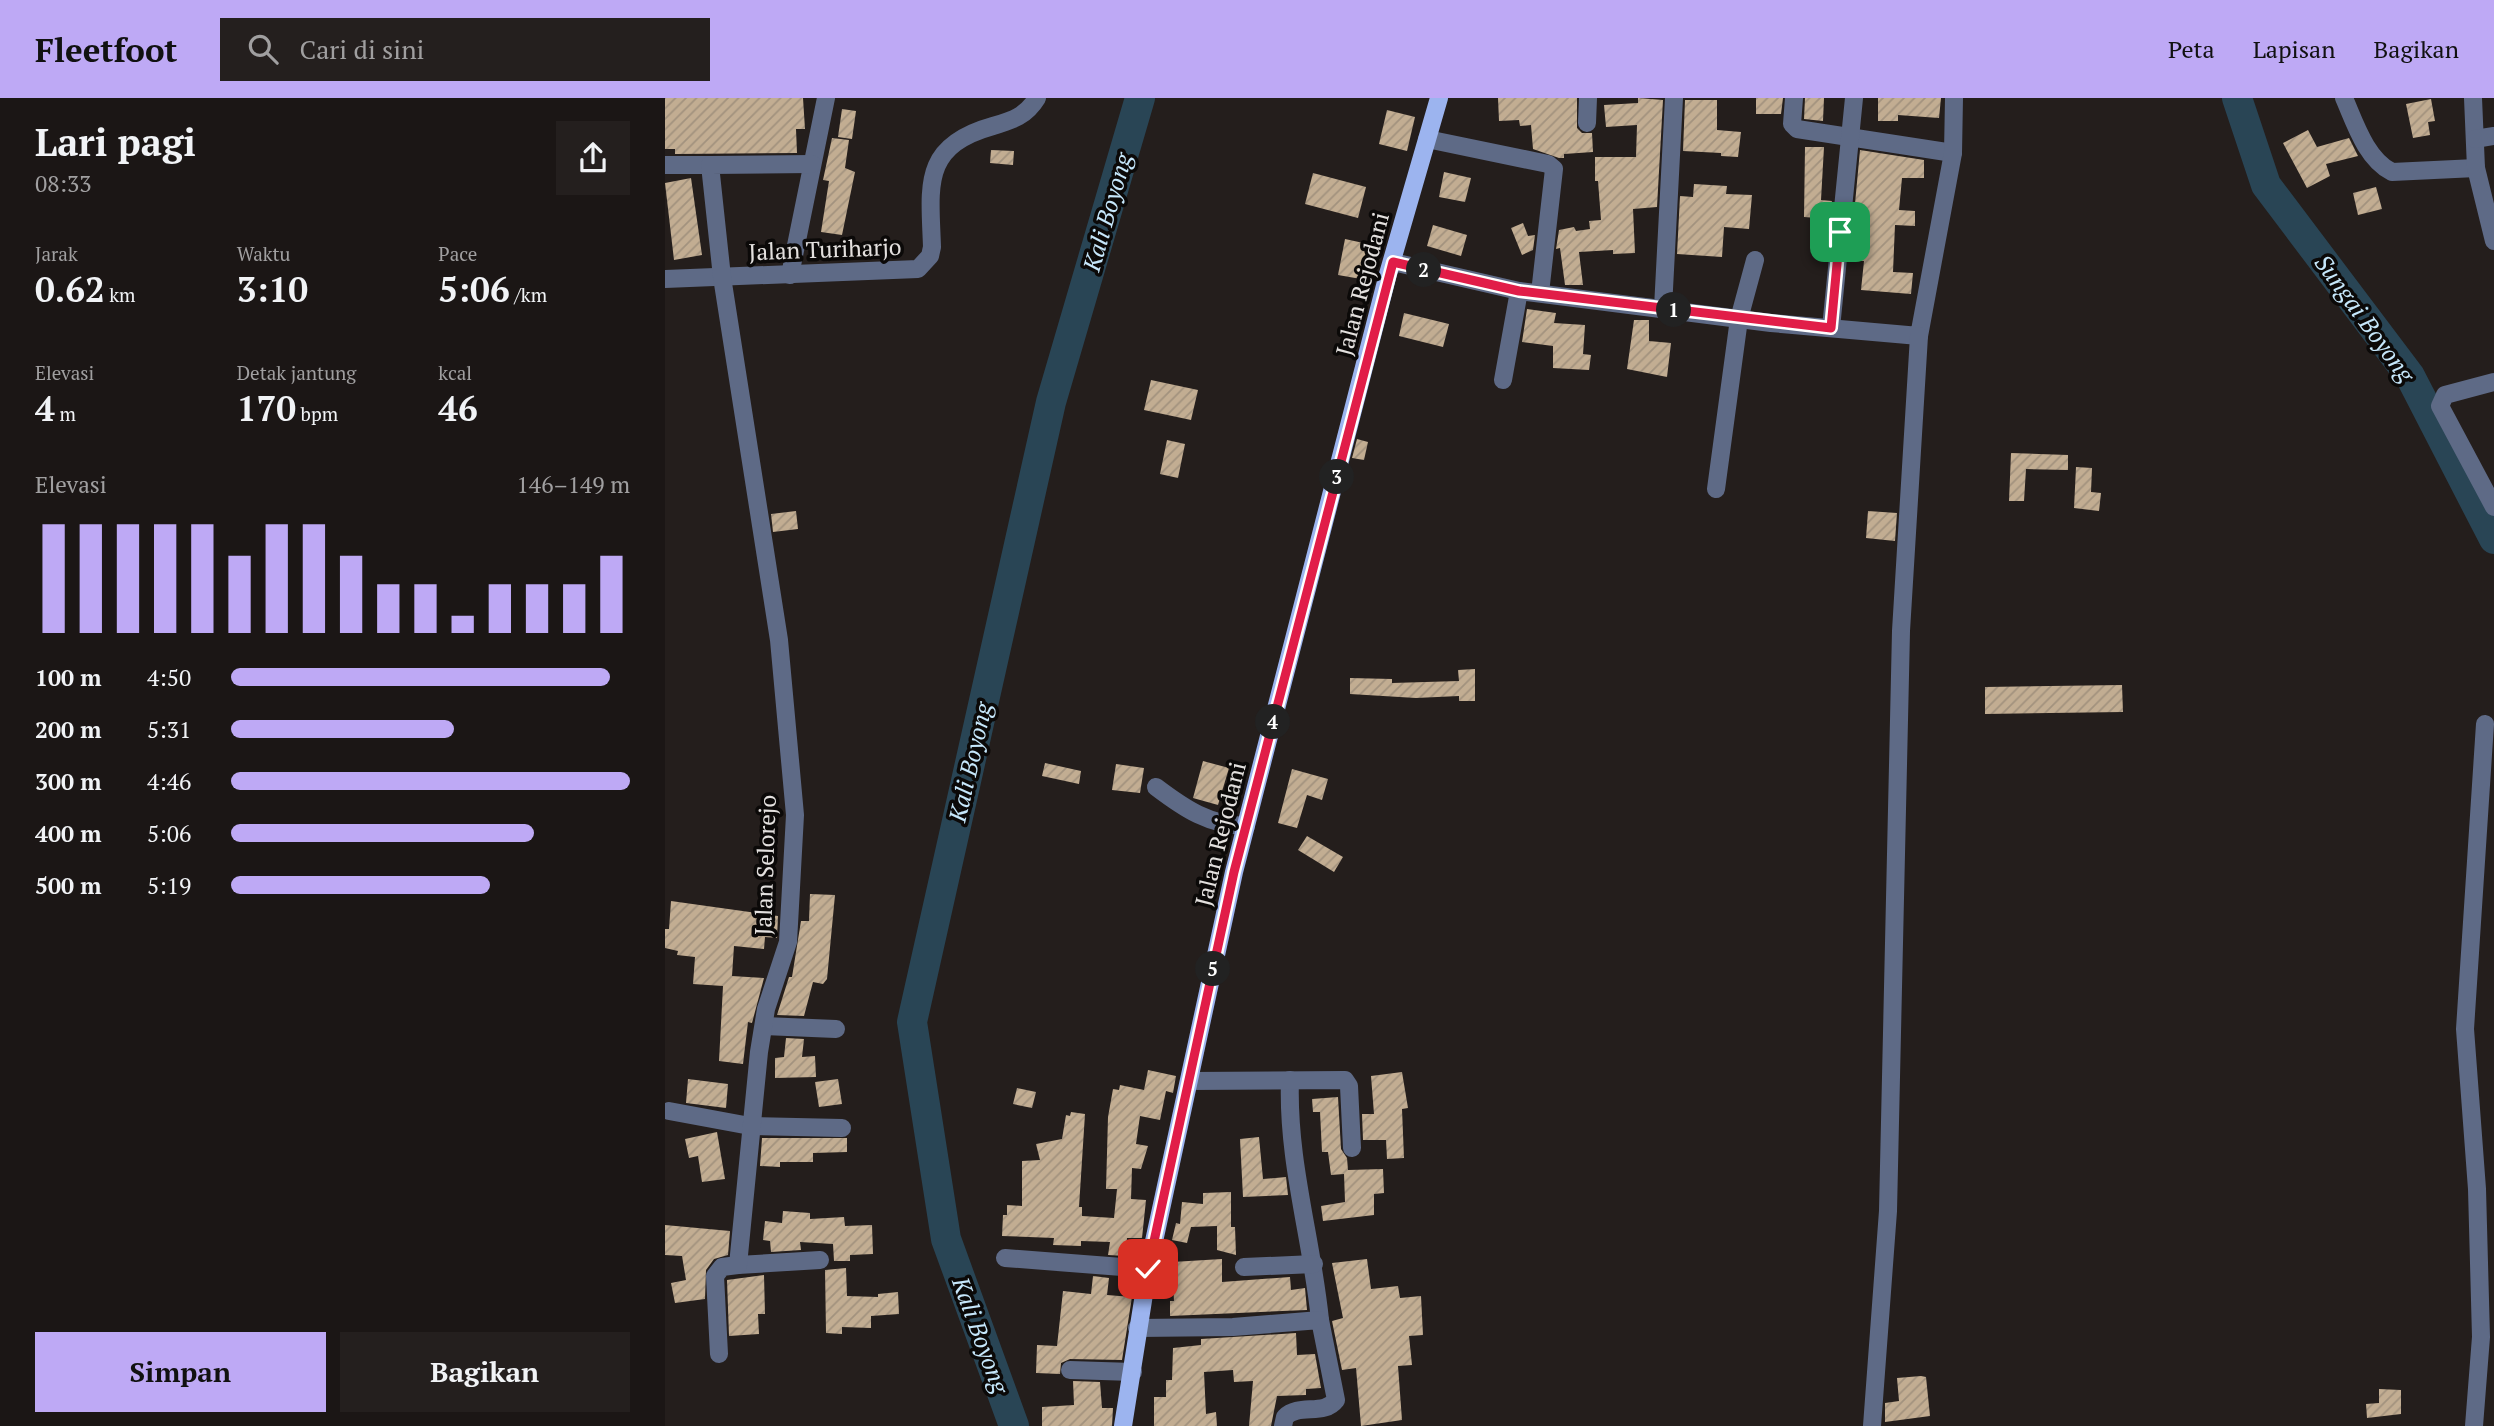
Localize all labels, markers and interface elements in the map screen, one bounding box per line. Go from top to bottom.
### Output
search box [220,18,710,81]
text: Fleetfoot [35,28,178,71]
icon: search [244,30,282,68]
text: Cari di sini [300,32,424,66]
text: Peta [2168,33,2215,65]
text: Lapisan [2253,33,2336,65]
text: Bagikan [2374,33,2459,65]
text: Lari pagi [35,117,196,167]
button: share [556,121,630,195]
water label: Kali Boyong [1075,148,1139,276]
text: 08:33 [35,168,92,199]
pin [1810,202,1870,262]
street label: Jalan Rejodani [1328,209,1396,359]
icon: arrive [1821,213,1859,251]
street label: Jalan Turiharjo [748,231,902,267]
text: Jarak [35,241,78,266]
text: Waktu [237,241,291,266]
text: Pace [438,241,477,266]
water label: Sungai Boyong [2308,248,2423,389]
pin: 2 [1407,252,1441,288]
text: 2 [1418,257,1429,282]
text: 0.62 [35,266,105,312]
text: 3:10 [237,266,308,312]
text: 5:06 [438,266,510,312]
text: km [105,282,136,307]
text: /km [510,282,547,307]
pin: 1 [1657,292,1691,328]
text: 1 [1668,297,1679,322]
text: Elevasi [35,360,94,385]
text: Detak jantung [237,360,356,385]
text: kcal [438,360,472,385]
text: 4 [35,385,55,431]
text: 170 [237,385,296,431]
text: 46 [438,385,478,431]
text: m [55,401,76,426]
text: bpm [296,401,338,426]
pin: 3 [1319,460,1355,494]
text: 3 [1331,464,1342,489]
text: Elevasi [35,469,107,500]
text: 146–149 m [517,469,630,500]
text: 100 m [35,662,101,693]
text: 4:50 [147,662,191,693]
water label: Kali Boyong [941,698,1000,826]
pin: 4 [1255,704,1291,740]
text: 4 [1267,709,1278,734]
text: 200 m [35,714,101,745]
text: 5:31 [147,714,191,745]
street label: Jalan Rejodani [1187,759,1253,909]
text: 300 m [35,766,101,797]
text: 4:46 [147,766,191,797]
street label: Jalan Selorejo [747,794,783,936]
text: 400 m [35,818,101,849]
text: 5:06 [147,818,191,849]
text: 500 m [35,870,101,901]
text: 5:19 [147,870,191,901]
pin: 5 [1195,952,1231,986]
text: 5 [1207,956,1218,981]
pin [1118,1239,1178,1299]
icon: check [1129,1250,1167,1288]
water label: Kali Boyong [945,1272,1017,1399]
button: Simpan [35,1332,326,1412]
button: Bagikan [340,1332,630,1412]

